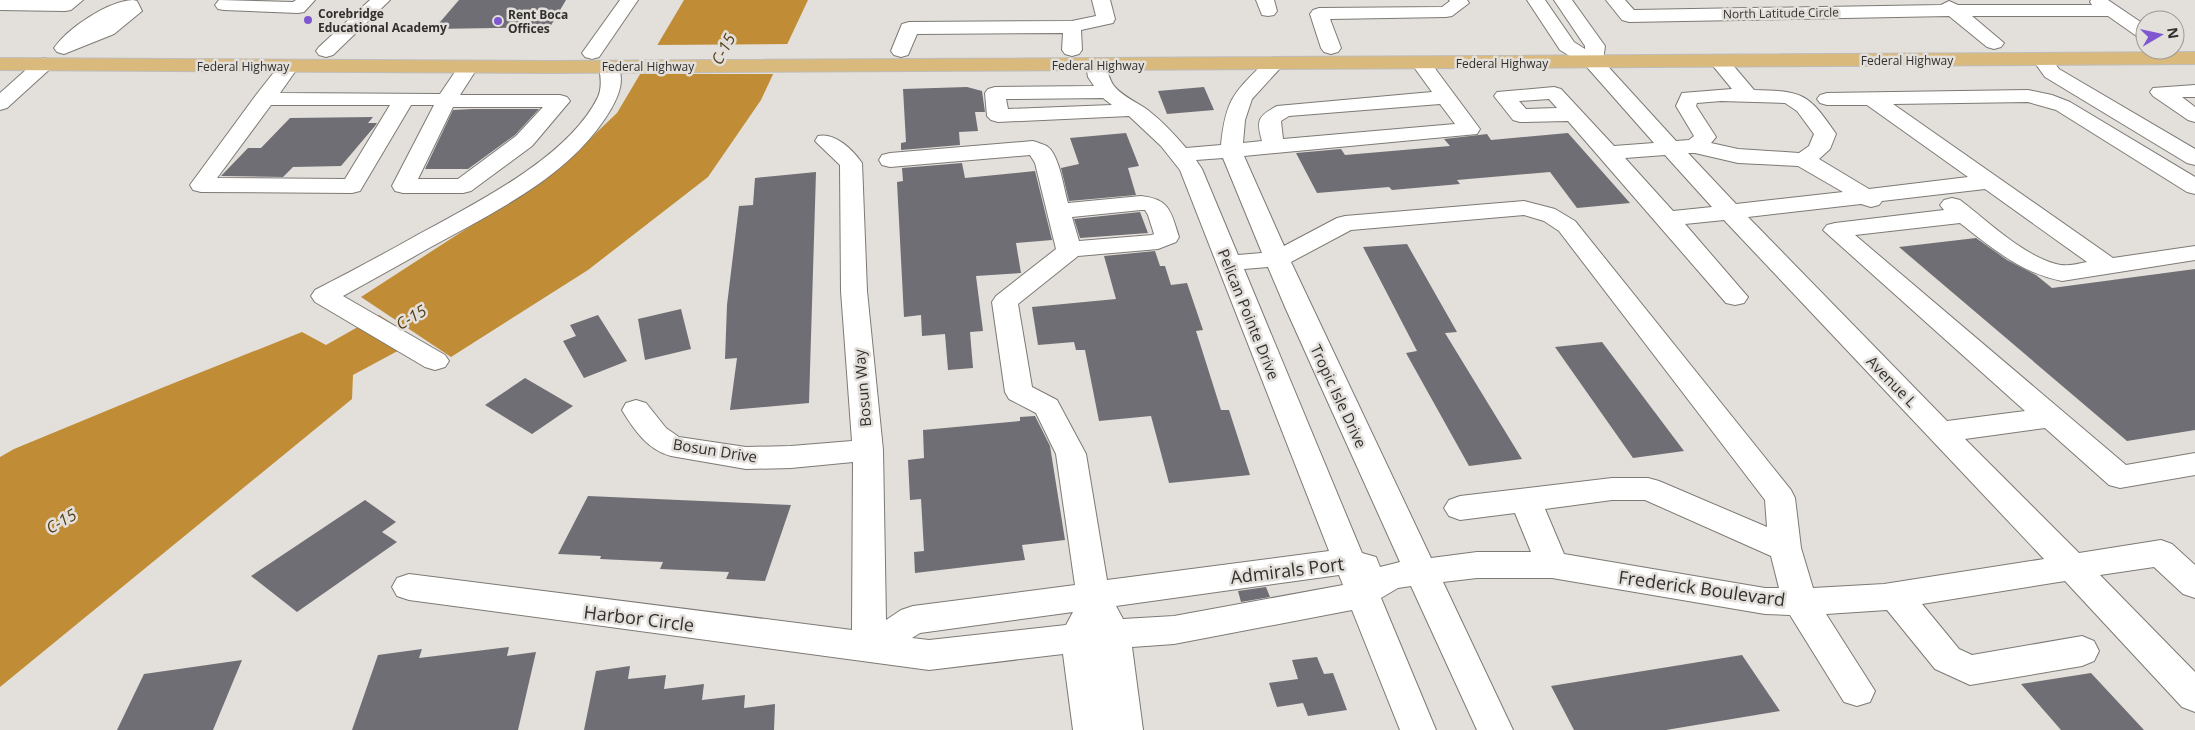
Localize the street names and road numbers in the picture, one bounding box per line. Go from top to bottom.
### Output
street label: North Latitude Circle [1723,3,1839,23]
street label: Federal Highway [1861,52,1954,69]
street label: Federal Highway [1456,55,1549,72]
street label: Federal Highway [1052,57,1145,74]
street label: Federal Highway [197,58,290,75]
street label: Federal Highway [602,58,695,75]
street label: Pelican Pointe Drive [1214,246,1284,382]
street label: Tropic Isle Drive [1306,341,1372,451]
street label: Bosun Way [849,348,875,428]
street label: Avenue L [1863,351,1922,411]
street label: Bosun Drive [672,433,758,467]
street label: Admirals Port [1229,551,1345,589]
street label: Frederick Boulevard [1617,564,1787,612]
street label: Harbor Circle [582,599,696,637]

